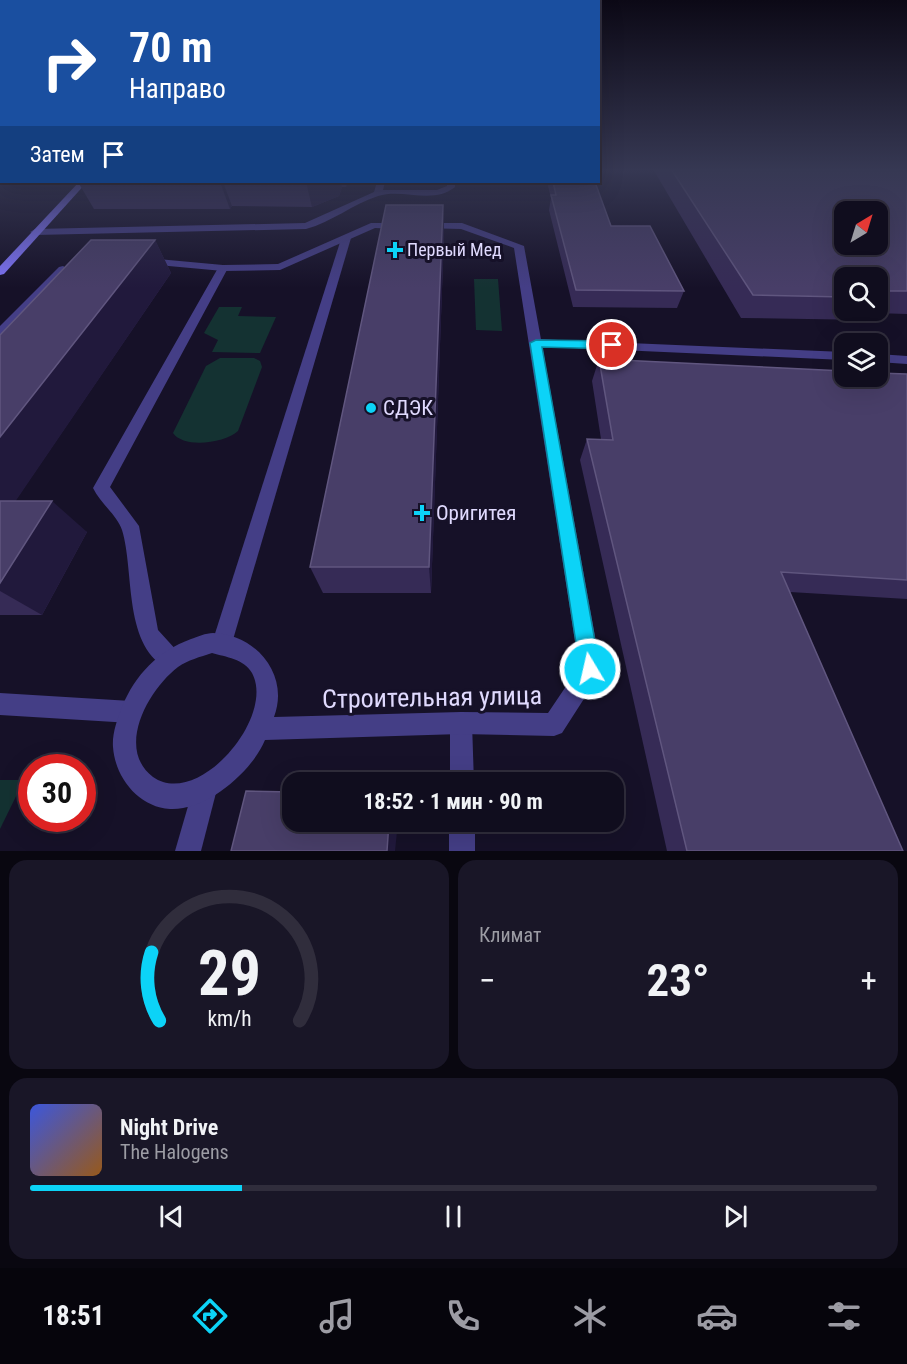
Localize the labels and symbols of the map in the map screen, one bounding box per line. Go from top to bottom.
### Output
north arrow [834,201,888,255]
place label: Первый Мед [407,239,502,260]
marker: Первый Мед [388,243,402,257]
pin [586,319,637,370]
place label: СДЭК [383,396,433,420]
marker: СДЭК [364,401,378,415]
place label: Оригитея [436,501,516,525]
marker: Оригитея [413,504,431,522]
position arrow [558,637,622,701]
street label: Строительная улица [322,680,542,714]
speed limit sign: 30 [18,754,96,832]

